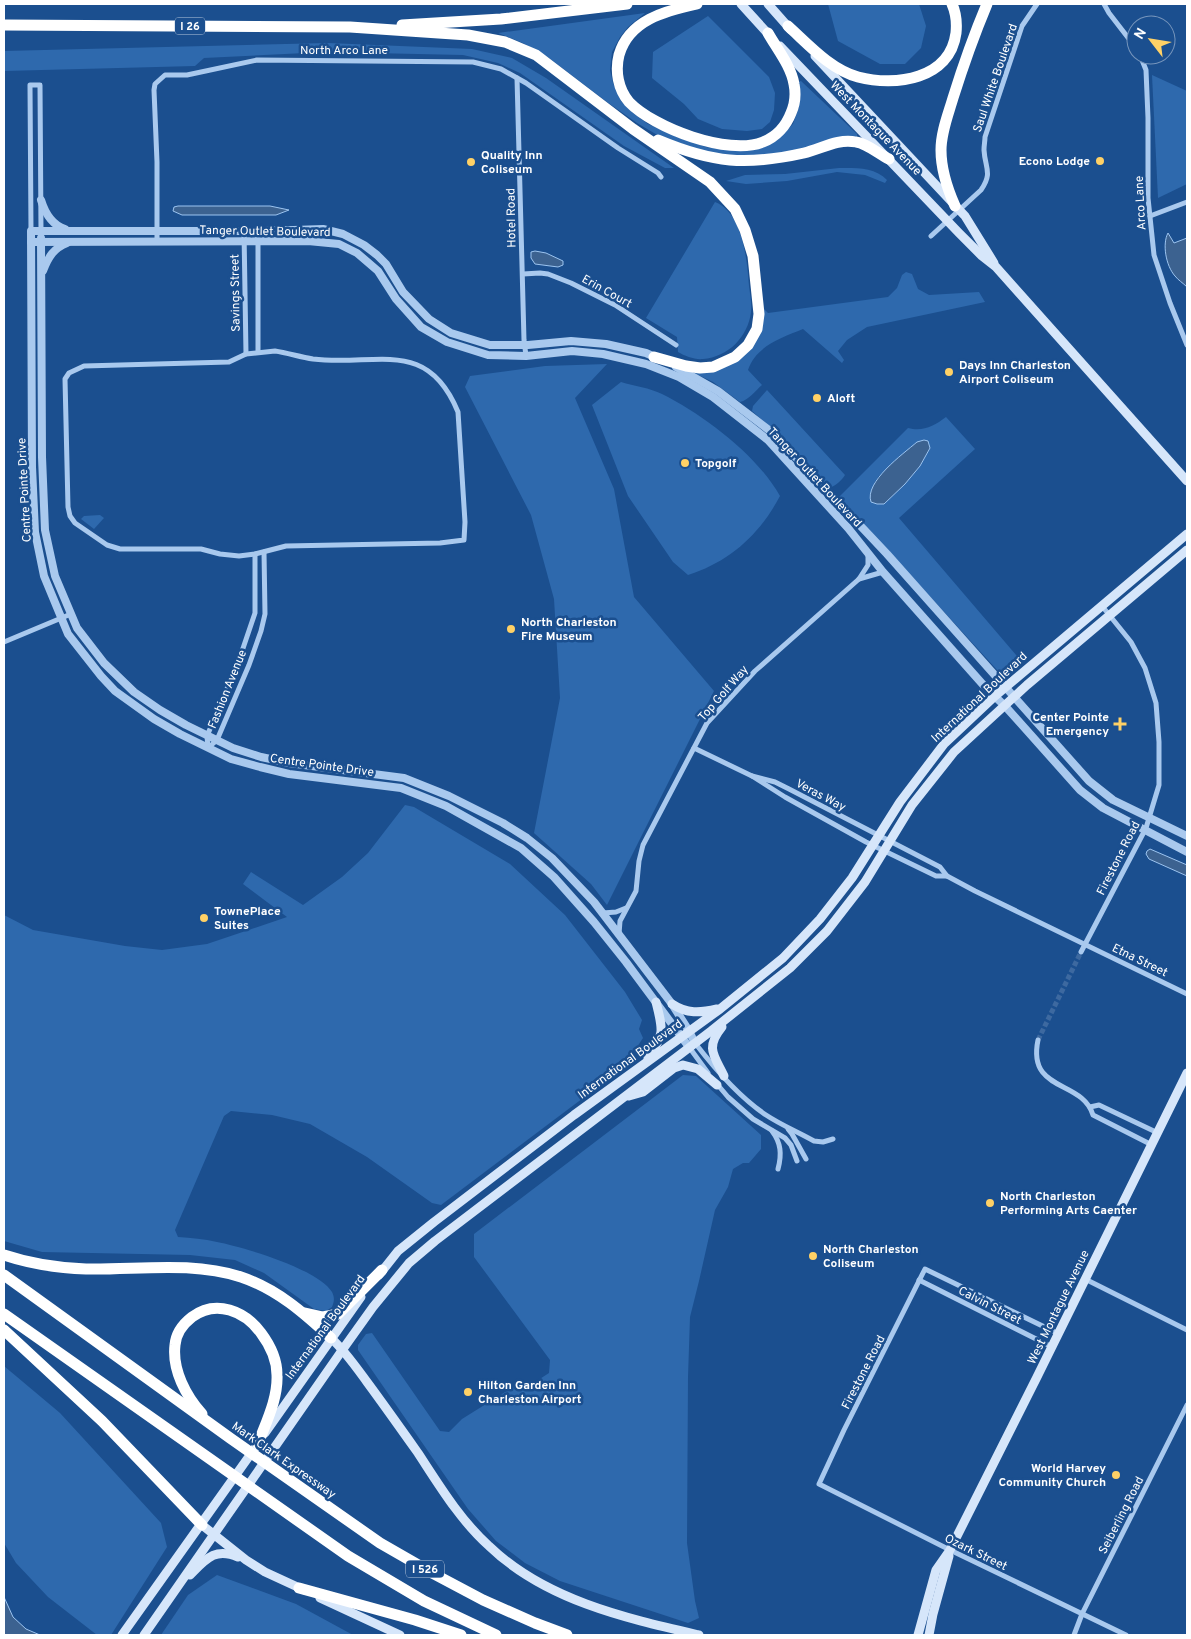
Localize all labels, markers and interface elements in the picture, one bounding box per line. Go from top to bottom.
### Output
north arrow [1126,15,1176,65]
road number: I 26 [175,18,205,34]
street label: Saul White Boulevard [970,22,1022,135]
text: N [1131,25,1151,43]
street label: North Arco Lane [300,43,388,59]
street label: West Montague Avenue [826,78,925,179]
place label: Quality Inn Coliseum [481,148,543,178]
place label: Econo Lodge [1019,154,1090,170]
marker: Econo Lodge [1094,155,1106,167]
marker: Quality Inn Coliseum [465,156,477,168]
street label: Arco Lane [1132,175,1150,231]
street label: Hotel Road [503,188,521,248]
street label: Tanger Outlet Boulevard [199,223,331,241]
street label: Savings Street [227,254,245,332]
street label: Erin Court [579,272,634,312]
place label: Days Inn Charleston Airport Coliseum [959,358,1071,388]
marker: Days Inn Charleston Airport Coliseum [943,366,955,378]
place label: Aloft [827,391,855,407]
marker: Aloft [811,392,823,404]
street label: Tanger Outlet Boulevard [764,424,865,531]
street label: Centre Pointe Drive [14,437,36,543]
place label: Topgolf [695,456,737,472]
marker: Topgolf [679,457,691,469]
place label: North Charleston Fire Museum [521,615,617,645]
marker: North Charleston Fire Museum [505,623,517,635]
street label: Fashion Avenue [205,648,251,731]
street label: International Boulevard [928,649,1031,747]
street label: Top Golf Way [695,662,753,725]
place label: Center Pointe Emergency [1032,710,1109,740]
marker: Center Pointe Emergency [1113,717,1127,731]
street label: Centre Pointe Drive [269,751,375,781]
street label: Veras Way [793,776,848,816]
street label: Firestone Road [1093,819,1144,898]
place label: TownePlace Suites [214,904,281,934]
marker: TownePlace Suites [198,912,210,924]
street label: Etna Street [1109,941,1170,981]
street label: International Boulevard [575,1016,686,1103]
place label: North Charleston Performing Arts Caenter [1000,1189,1137,1219]
marker: North Charleston Performing Arts Caenter [984,1197,996,1209]
place label: North Charleston Coliseum [823,1242,919,1272]
street label: West Montague Avenue [1024,1248,1094,1367]
marker: North Charleston Coliseum [807,1250,819,1262]
street label: International Boulevard [282,1272,369,1383]
street label: Calvin Street [955,1283,1024,1329]
street label: Firestone Road [838,1333,889,1412]
place label: Hilton Garden Inn Charleston Airport [478,1378,582,1408]
marker: Hilton Garden Inn Charleston Airport [462,1386,474,1398]
street label: Mark Clark Expressway [228,1419,339,1503]
place label: World Harvey Community Church [998,1461,1106,1491]
marker: World Harvey Community Church [1110,1469,1122,1481]
street label: Seiberling Road [1095,1474,1148,1557]
street label: Ozark Street [942,1531,1010,1575]
road number: I 526 [406,1560,444,1578]

